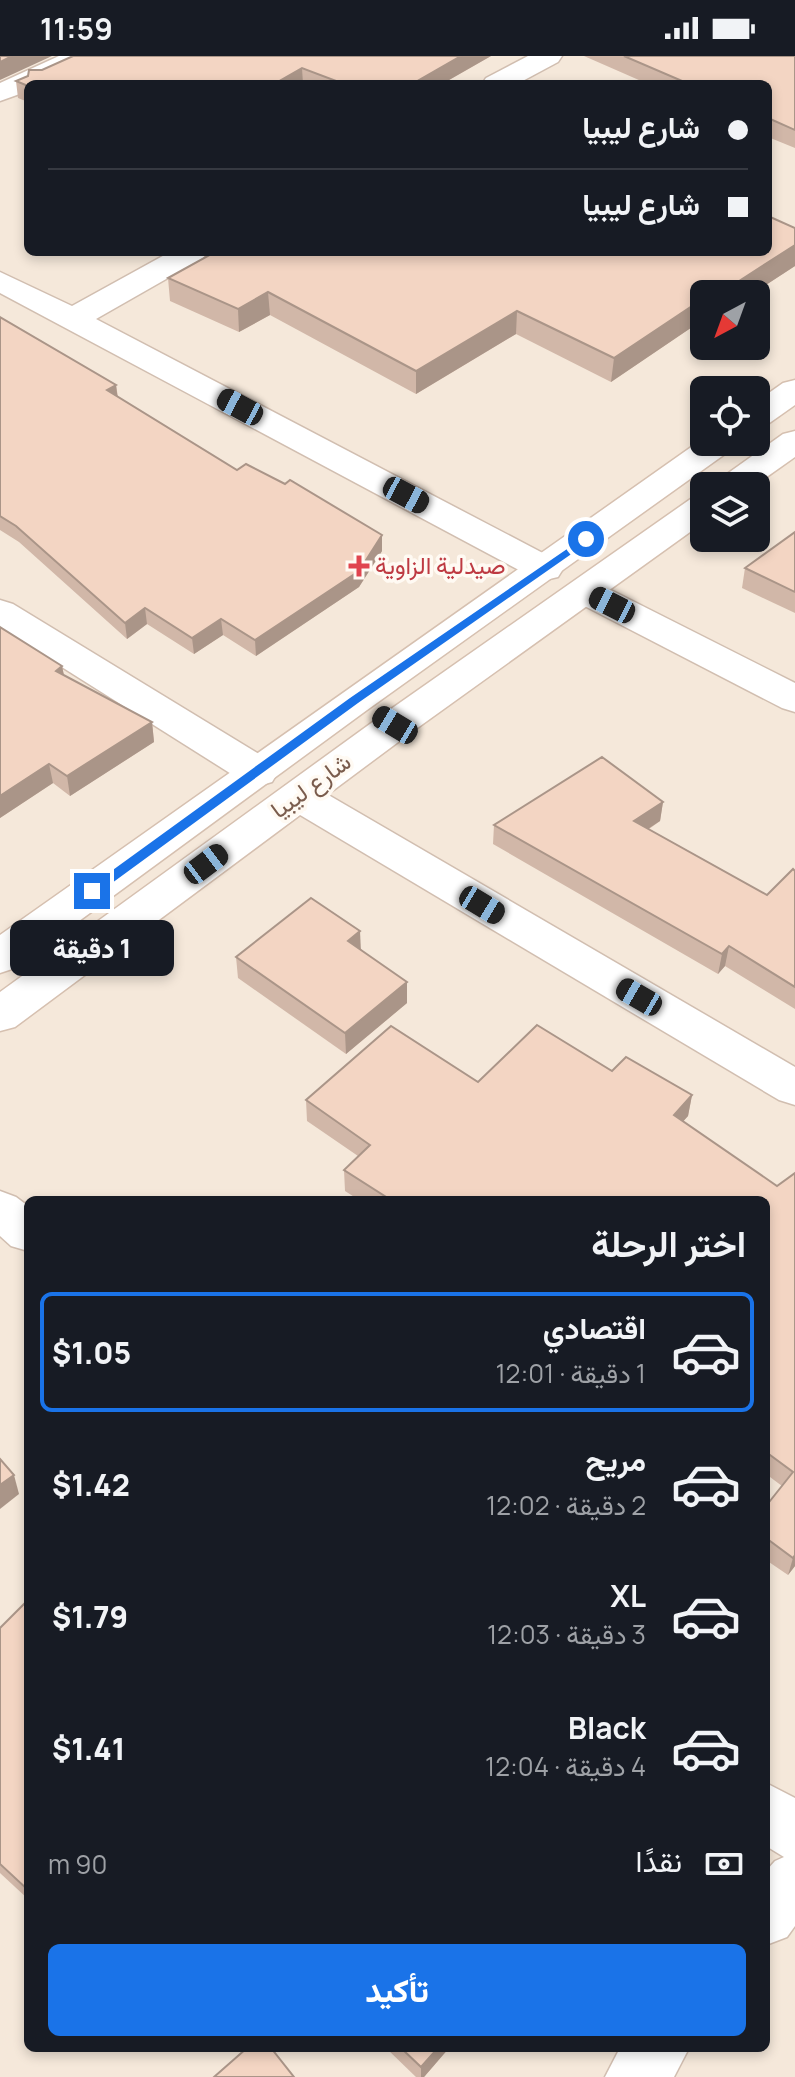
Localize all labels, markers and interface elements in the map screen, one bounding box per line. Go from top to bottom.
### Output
text: 11:59 [40,8,113,49]
text: شارع ليبيا [582,106,700,147]
text: شارع ليبيا [582,183,700,224]
north arrow [690,280,770,360]
map controls [690,280,770,552]
button: locate [690,376,770,456]
car [213,385,267,429]
button: layers [690,472,770,552]
car [379,473,433,517]
route start [568,521,604,557]
place label: صيدلية الزاوية [375,548,506,581]
marker: صيدلية الزاوية [350,557,368,575]
car [585,583,639,627]
car [368,702,422,748]
street label: شارع ليبيا [263,744,358,826]
car [180,840,232,888]
route end [74,873,110,909]
car [455,882,509,928]
callout: 1 دقيقة [10,919,174,975]
text: 1 دقيقة [53,930,131,966]
car [612,975,666,1019]
text: اختر الرحلة [591,1219,746,1268]
text: اقتصادي [543,1307,646,1348]
icon: car [670,1316,742,1388]
text: $1.05 [52,1332,131,1373]
text: 1 دقيقة · 12:01 [495,1355,646,1391]
text: مريح [586,1439,646,1480]
icon: car [670,1448,742,1520]
text: $1.42 [52,1464,130,1505]
text: 2 دقيقة · 12:02 [486,1487,646,1523]
text: XL [610,1575,646,1616]
icon: car [670,1580,742,1652]
text: $1.79 [52,1596,128,1637]
text: 3 دقيقة · 12:03 [487,1616,646,1652]
text: Black [568,1707,646,1748]
icon: car [670,1712,742,1784]
text: $1.41 [52,1728,125,1769]
text: 4 دقيقة · 12:04 [485,1748,646,1784]
text: نقدًا [636,1840,682,1881]
icon: cash [702,1842,746,1886]
text: 90 m [48,1846,107,1882]
button: تأكيد [48,1944,746,2036]

